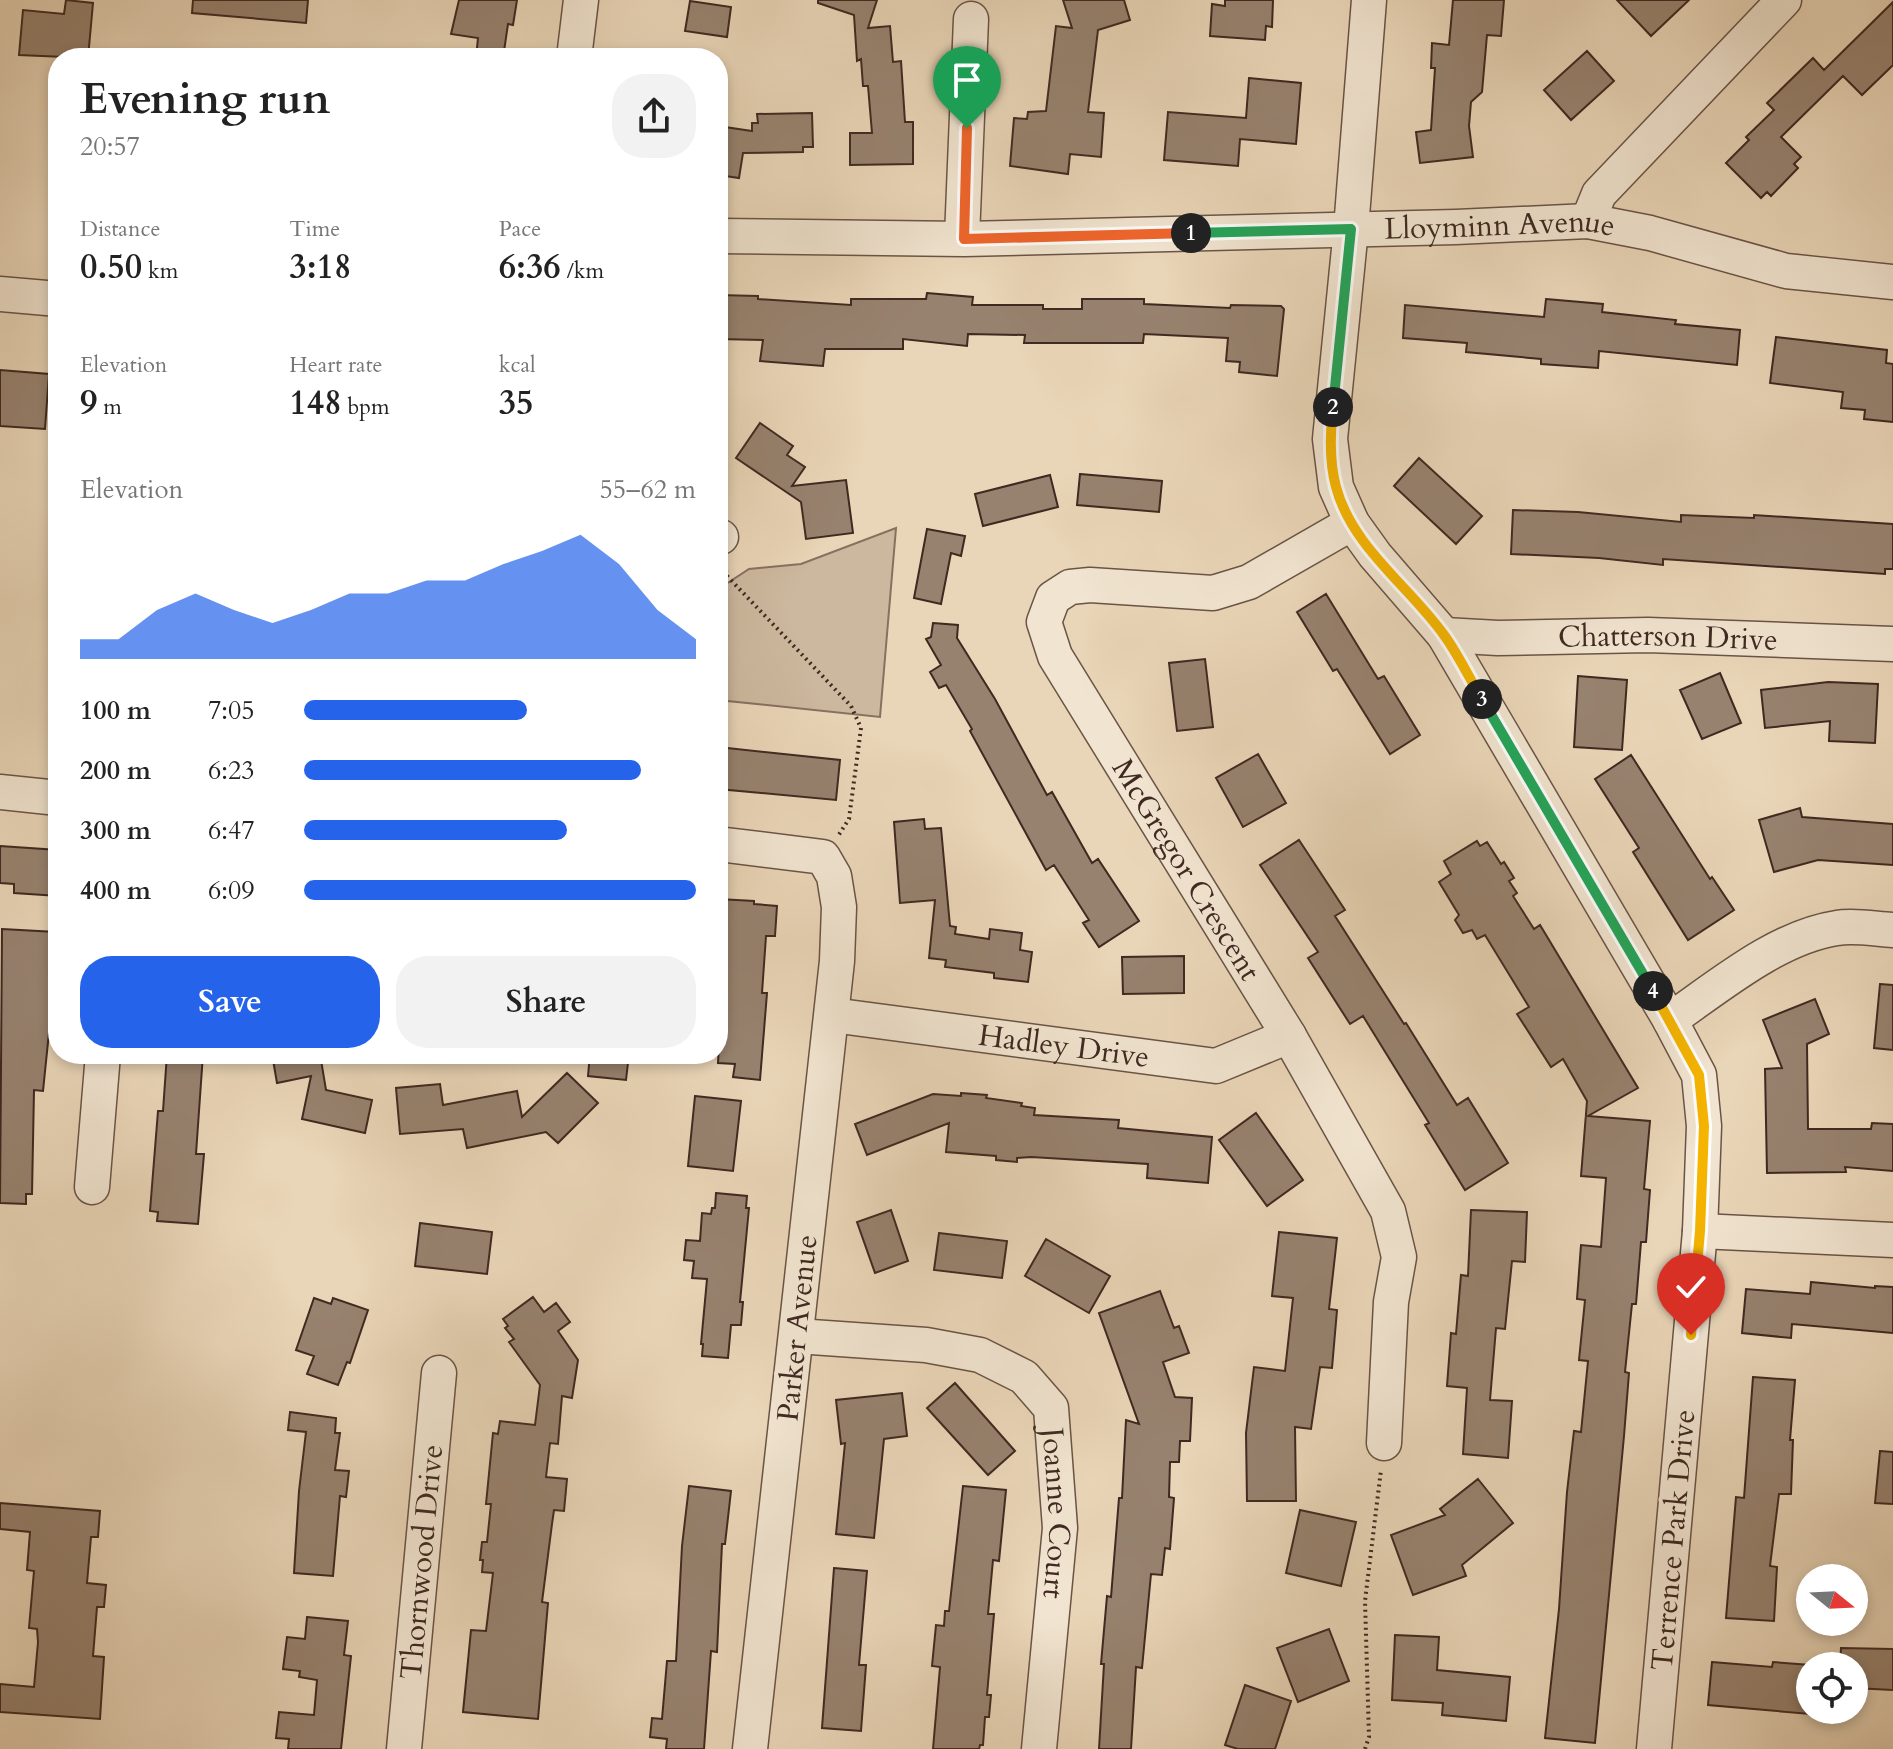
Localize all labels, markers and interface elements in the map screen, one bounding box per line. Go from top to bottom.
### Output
pin [933,46,1001,128]
icon: arrive [945,58,989,102]
text: Evening run [80,69,330,129]
button: share [612,74,696,158]
text: 20:57 [80,129,140,164]
street label: Lloyminn Avenue [1384,201,1619,250]
pin: 1 [1171,213,1211,253]
text: Distance [80,214,160,244]
text: Time [289,214,340,244]
text: Pace [499,214,541,244]
text: 1 [1185,218,1197,248]
text: 0.50 [80,244,142,290]
text: 3:18 [289,244,351,290]
text: 6:36 [499,244,561,290]
text: km [142,256,178,286]
text: /km [561,256,604,286]
text: Elevation [80,350,167,380]
text: Heart rate [289,350,383,380]
text: kcal [499,350,536,380]
text: 9 [80,380,97,426]
text: 148 [289,380,342,426]
text: 35 [499,380,534,426]
pin: 2 [1313,387,1353,427]
text: m [97,392,122,422]
text: bpm [342,392,390,422]
text: 2 [1327,392,1339,422]
text: Elevation [80,472,183,507]
text: 55–62 m [599,472,696,507]
street label: Chatterson Drive [1558,615,1778,661]
pin: 3 [1462,679,1502,719]
text: 3 [1476,684,1488,714]
text: 100 m [80,693,151,728]
text: 7:05 [208,693,255,728]
street label: McGregor Crescent [1102,751,1270,989]
text: 200 m [80,753,151,788]
text: 6:23 [208,753,255,788]
text: 300 m [80,813,151,848]
text: 6:47 [208,813,255,848]
text: 400 m [80,873,151,908]
text: 6:09 [208,873,255,908]
button: Save [80,956,380,1048]
button: Share [396,956,696,1048]
pin: 4 [1633,971,1673,1011]
text: 4 [1647,976,1659,1006]
street label: Hadley Drive [976,1015,1152,1078]
street label: Parker Avenue [767,1233,828,1423]
pin [1657,1253,1725,1335]
icon: check [1669,1265,1713,1309]
street label: Terrence Park Drive [1642,1408,1705,1672]
street label: Joanne Court [1031,1422,1080,1601]
street label: Thornwood Drive [391,1443,453,1681]
north arrow [1796,1564,1868,1636]
map controls [1796,1564,1868,1724]
button: locate [1796,1652,1868,1724]

